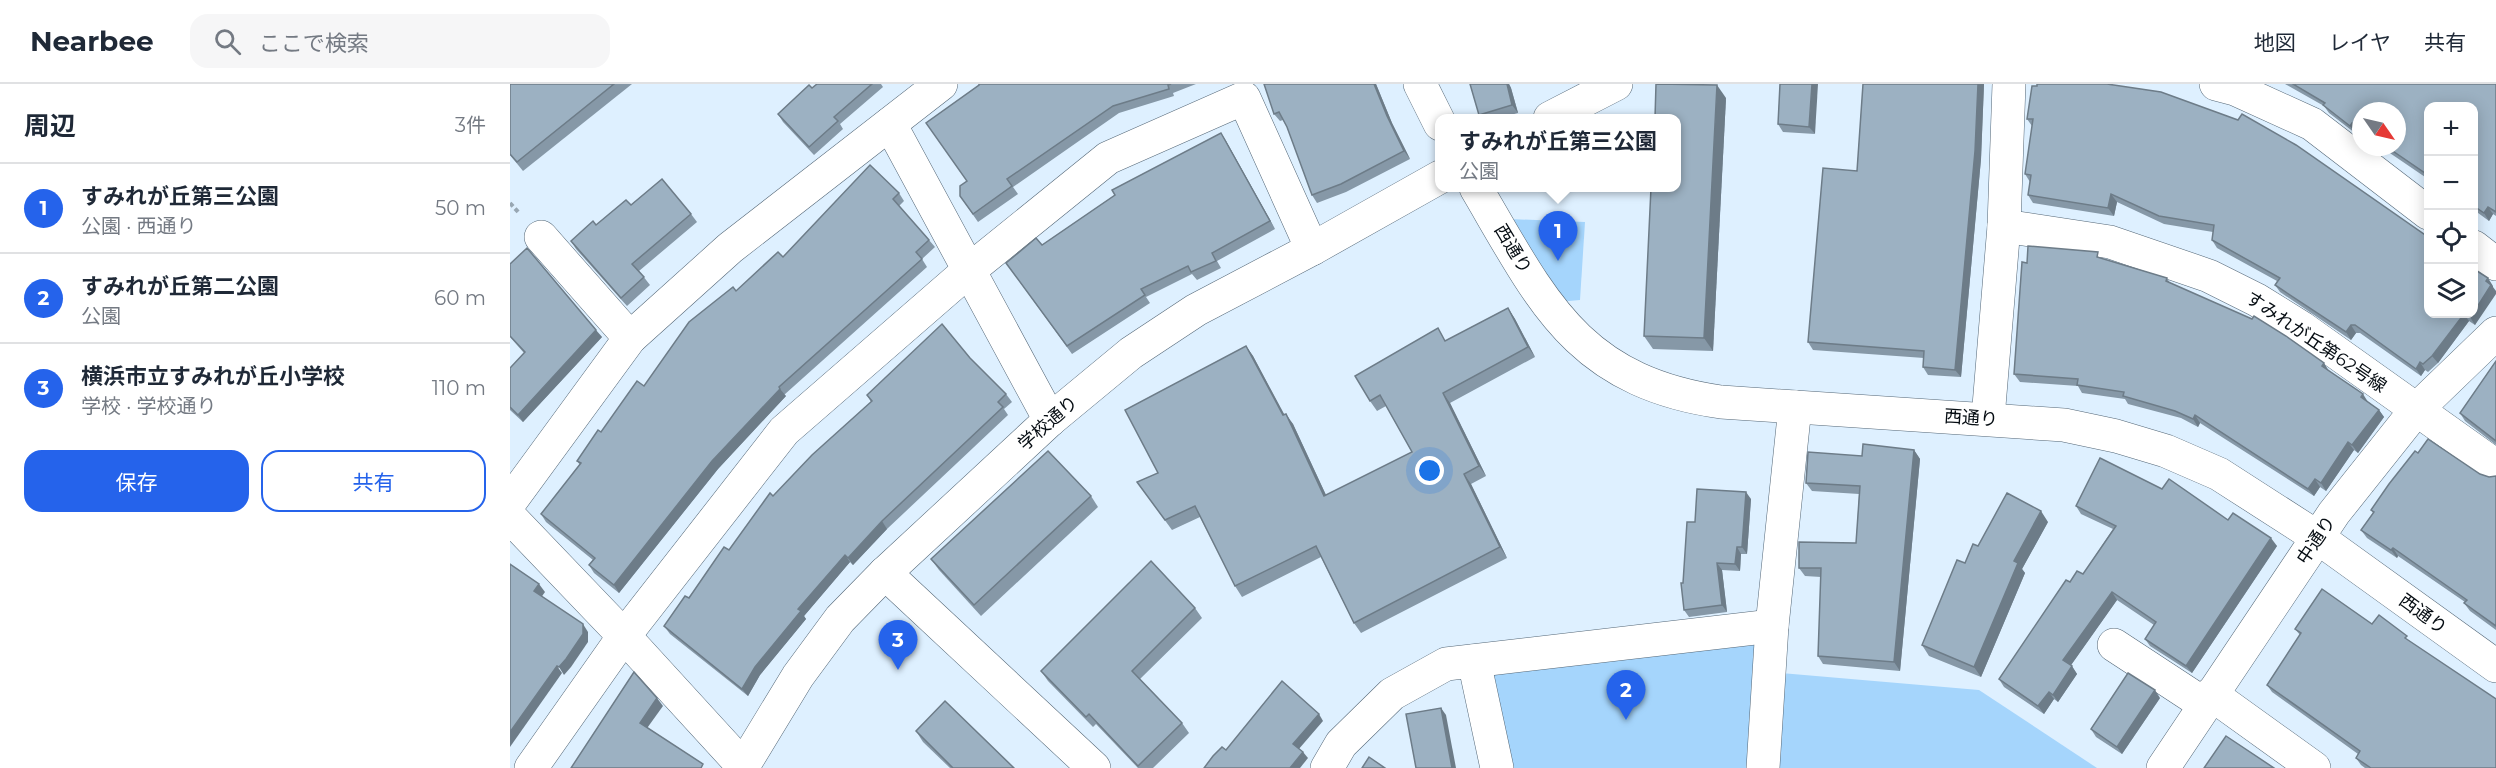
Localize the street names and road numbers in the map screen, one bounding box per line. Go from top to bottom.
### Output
street label: 西通り [1490,220,1536,278]
street label: すみれが丘第62号線 [2241,287,2391,397]
street label: 学校通り [1014,391,1082,455]
street label: 西通り [1943,405,1999,431]
street label: 中通り [2292,511,2340,569]
street label: 西通り [2395,589,2451,639]

